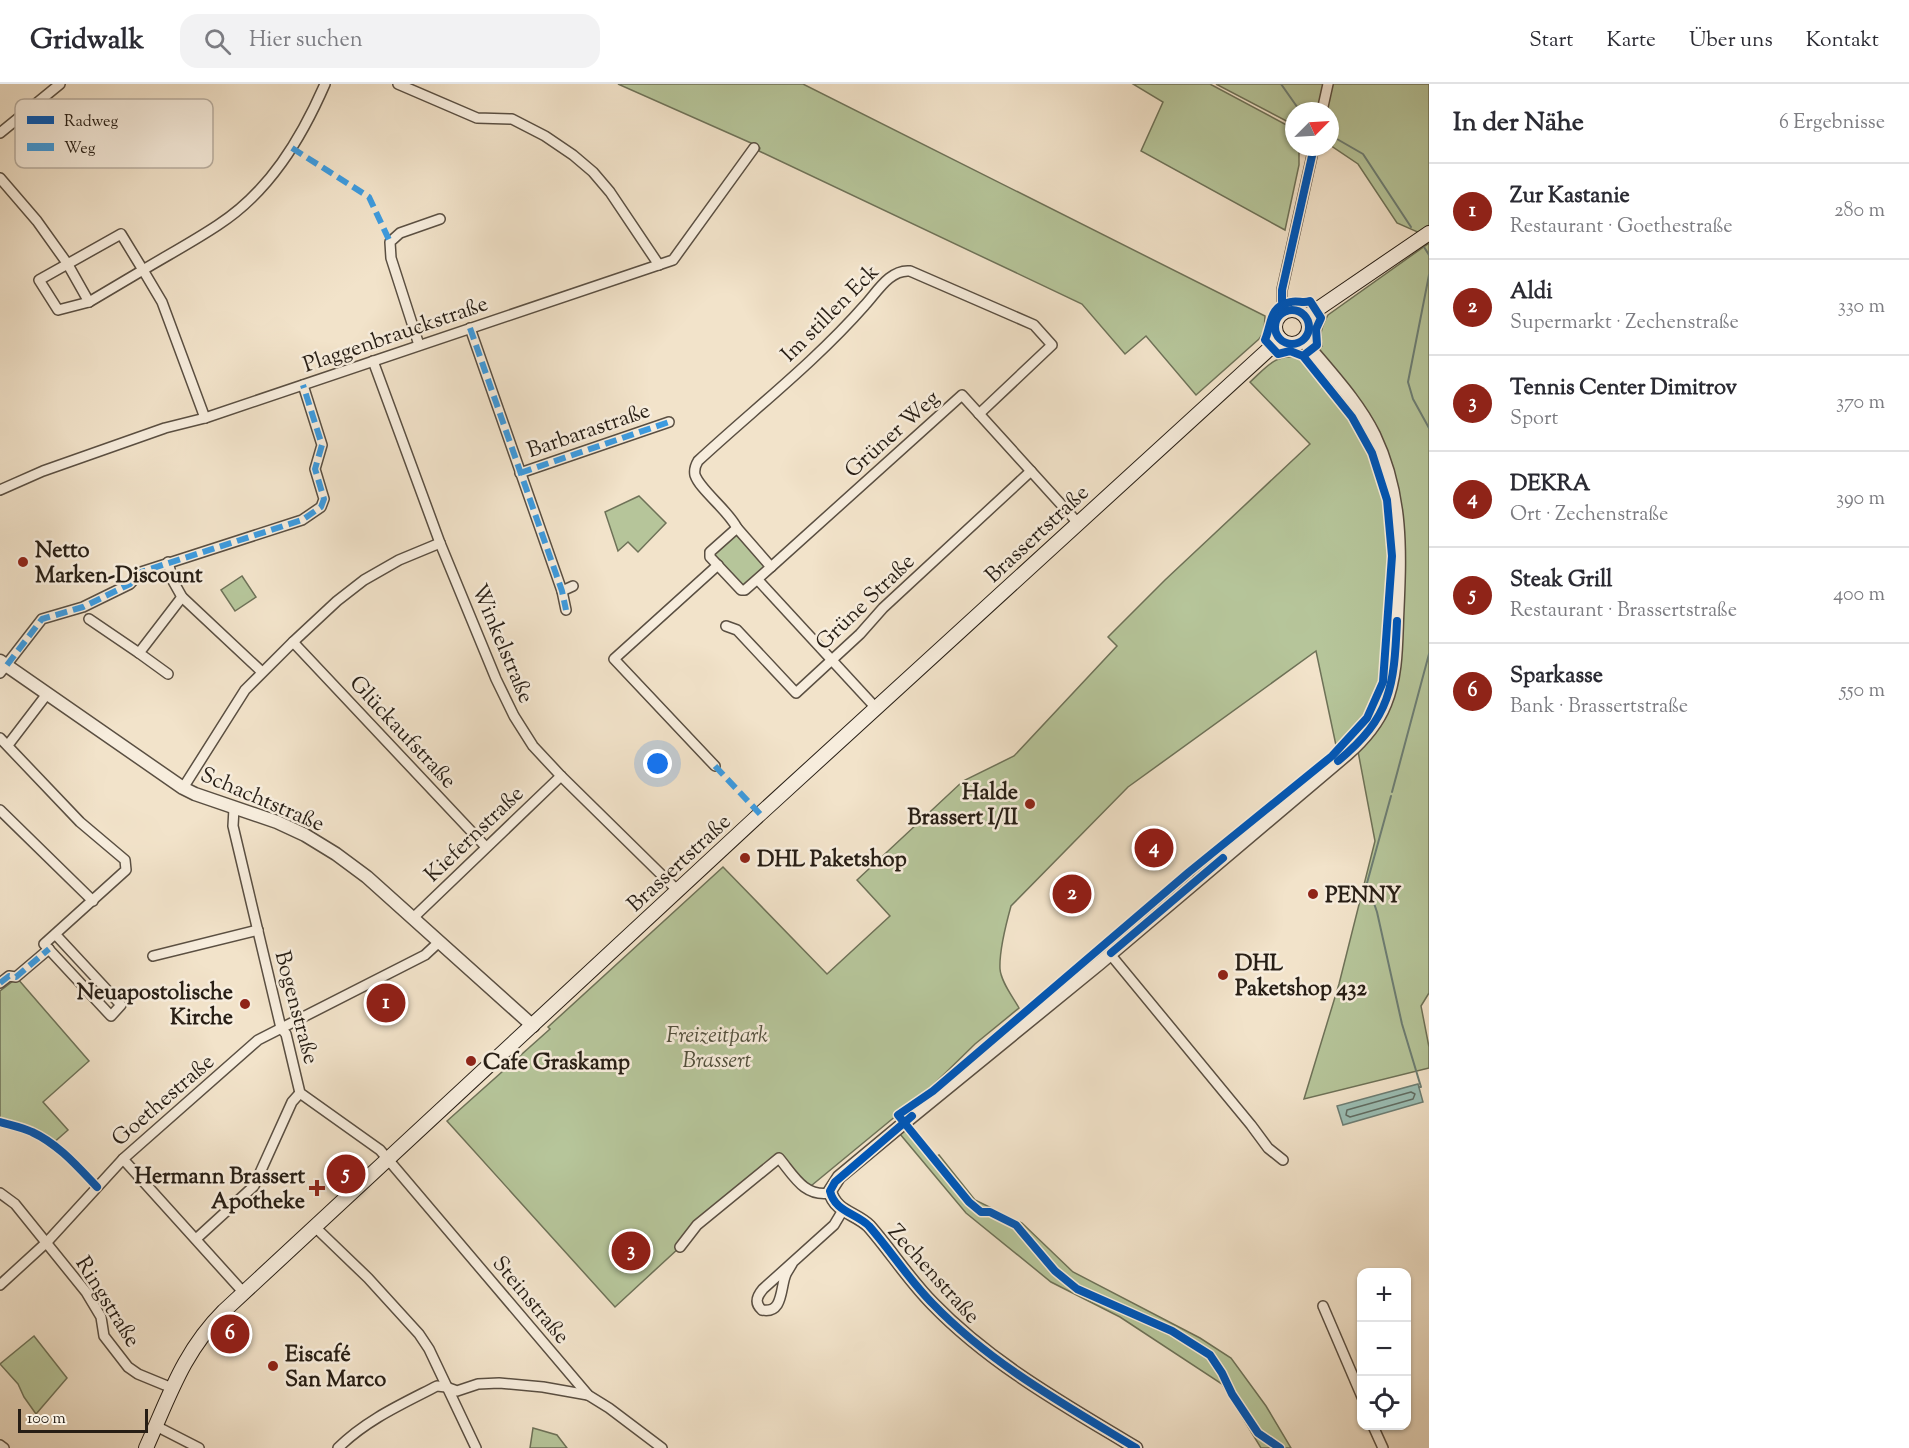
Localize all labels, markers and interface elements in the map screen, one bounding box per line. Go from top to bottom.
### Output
search box [180,14,600,68]
text: Gridwalk [30,21,144,61]
icon: search [201,25,234,58]
text: Hier suchen [249,25,363,57]
text: Start [1529,26,1573,56]
text: Karte [1606,26,1656,56]
text: Über uns [1689,26,1773,56]
text: Kontakt [1806,26,1879,56]
legend [15,99,213,168]
north arrow [1285,102,1339,156]
text: In der Nähe [1453,105,1584,142]
text: 6 Ergebnisse [1779,109,1885,138]
text: Radweg [64,111,118,134]
text: Weg [64,138,96,161]
text: Zur Kastanie [1510,181,1630,213]
text: 1 [1469,197,1476,226]
text: 280 m [1834,197,1885,226]
text: Restaurant · Goethestraße [1510,213,1733,242]
street label: Im stillen Eck [775,258,888,371]
text: Aldi [1510,277,1552,309]
street label: Plaggenbrauckstraße [299,289,493,382]
text: 2 [1468,293,1477,322]
text: 330 m [1838,293,1885,322]
text: Supermarkt · Zechenstraße [1510,309,1739,338]
text: Tennis Center Dimitrov [1510,373,1737,405]
street label: Grüner Weg [838,384,948,487]
text: 3 [1468,389,1477,418]
text: 370 m [1836,389,1885,418]
street label: Barbarastraße [523,396,655,468]
text: Sport [1510,405,1558,434]
text: DEKRA [1510,469,1590,501]
street label: Brassertstraße [979,478,1097,592]
text: 4 [1467,485,1478,514]
text: 390 m [1836,485,1885,514]
text: Ort · Zechenstraße [1510,501,1668,530]
place label: Netto Marken-Discount [35,536,203,593]
street label: Grüne Straße [809,547,923,659]
marker: Netto Marken-Discount [16,555,30,569]
text: Steak Grill [1510,565,1612,597]
street label: Winkelstraße [462,580,541,709]
text: 5 [1469,581,1476,610]
text: 400 m [1833,581,1885,610]
text: Restaurant · Brassertstraße [1510,597,1737,626]
text: Sparkasse [1510,661,1603,693]
street label: Glückaufstraße [341,669,463,797]
text: 6 [1468,677,1477,706]
text: 550 m [1840,677,1885,706]
text: Bank · Brassertstraße [1510,693,1688,722]
your location [643,749,672,778]
street label: Schachtstraße [195,760,329,841]
place label: Halde Brassert I/II [908,778,1019,835]
street label: Kiefernstraße [418,779,532,891]
marker: Halde Brassert I/II [1023,797,1037,811]
street label: Brassertstraße [621,807,739,921]
pin: 4 [1134,826,1174,870]
place label: DHL Paketshop [757,845,907,877]
marker: DHL Paketshop [738,851,752,865]
pin: 2 [1052,872,1092,916]
place label: PENNY [1325,881,1402,913]
marker: PENNY [1306,887,1320,901]
street label: Bogenstraße [265,948,326,1068]
place label: DHL Paketshop 432 [1235,949,1368,1006]
marker: DHL Paketshop 432 [1216,968,1230,982]
place label: Neuapostolische Kirche [77,978,233,1035]
pin: 1 [366,980,406,1026]
marker: Neuapostolische Kirche [238,997,252,1011]
park label: Freizeitpark Brassert [666,1021,768,1078]
street label: Goethestraße [106,1048,222,1155]
place label: Cafe Graskamp [483,1048,630,1080]
marker: Cafe Graskamp [464,1054,478,1068]
pin: 5 [326,1152,366,1196]
place label: Hermann Brassert Apotheke [134,1162,305,1219]
marker: Hermann Brassert Apotheke [310,1181,324,1195]
street label: Zechenstraße [879,1218,986,1332]
pin: 3 [612,1228,650,1274]
street label: Steinstraße [483,1250,576,1352]
street label: Ringstraße [66,1251,147,1354]
map controls [1357,1268,1411,1430]
button: + [1357,1268,1411,1322]
pin: 6 [210,1312,250,1356]
button: − [1357,1322,1411,1376]
place label: Eiscafé San Marco [285,1340,386,1397]
marker: Eiscafé San Marco [266,1359,280,1373]
button: locate [1357,1376,1411,1430]
scale bar [18,1406,148,1434]
text: 100 m [27,1408,66,1431]

